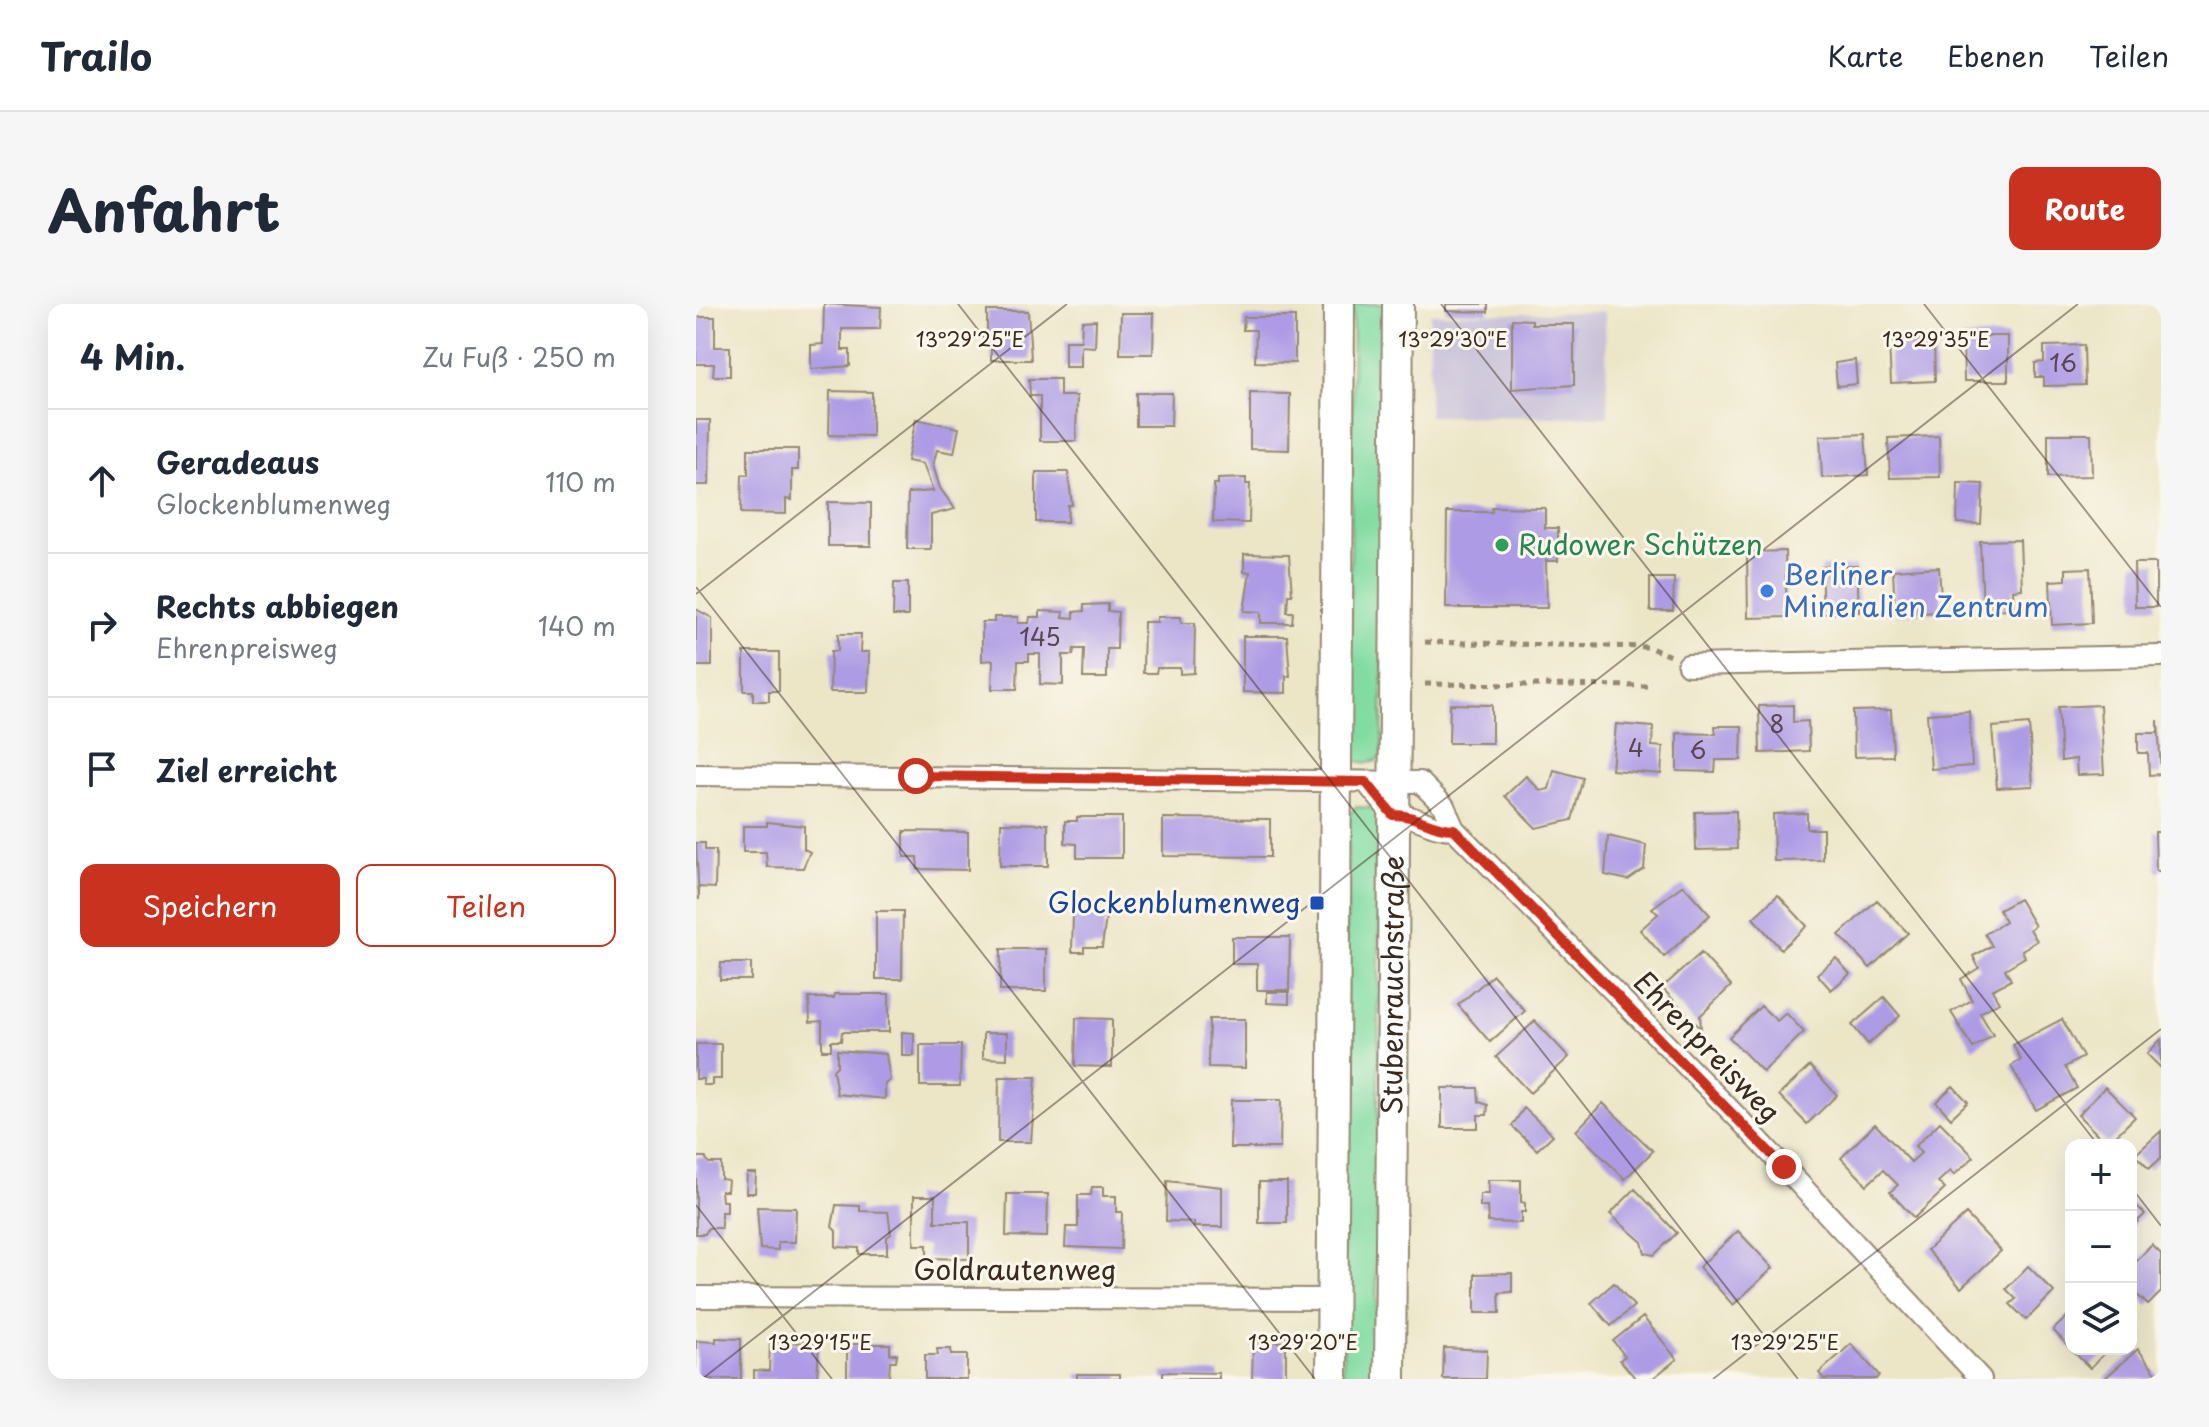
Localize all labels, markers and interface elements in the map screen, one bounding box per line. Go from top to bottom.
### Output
text: Trailo [40,27,152,84]
text: Karte [1828,34,1903,77]
text: Ebenen [1947,34,2045,77]
text: Teilen [2089,34,2169,77]
text: Anfahrt [48,166,281,251]
button: Route [2009,167,2161,250]
text: 13°29'25"E [916,324,1024,354]
text: 13°29'30"E [1398,324,1508,354]
text: 13°29'35"E [1882,324,1990,354]
text: 4 Min. [80,330,185,382]
text: Zu Fuß · 250 m [422,337,616,376]
house number: 16 [2049,344,2077,380]
text: Geradeaus [156,439,319,484]
icon: ahead [80,459,124,503]
text: 110 m [545,462,616,501]
text: Glockenblumenweg [156,484,391,523]
place label: Rudower Schützen [1518,522,1763,565]
marker: Rudower Schützen [1493,536,1511,554]
place label: Berliner Mineralien Zentrum [1783,552,2049,627]
marker: Berliner Mineralien Zentrum [1758,582,1776,600]
text: Rechts abbiegen [156,583,399,628]
icon: right [80,603,124,647]
text: 140 m [538,606,616,645]
house number: 145 [1019,618,1061,654]
text: Ehrenpreisweg [156,628,338,667]
house number: 8 [1770,705,1785,741]
house number: 4 [1628,729,1644,765]
house number: 6 [1690,731,1706,767]
icon: arrive [80,747,124,791]
text: Ziel erreicht [156,747,338,792]
route start [898,758,934,794]
street label: Stubenrauchstraße [1369,855,1414,1115]
button: Speichern [80,864,340,947]
button: Teilen [356,864,616,947]
place label: Glockenblumenweg [1047,880,1301,923]
marker: Glockenblumenweg [1308,894,1326,912]
street label: Ehrenpreisweg [1625,961,1792,1131]
map controls [2065,1139,2137,1355]
button: + [2065,1139,2137,1211]
route end [1766,1149,1802,1185]
button: − [2065,1211,2137,1283]
street label: Goldrautenweg [913,1247,1117,1290]
button: layers [2065,1283,2137,1355]
text: 13°29'15"E [768,1327,872,1357]
text: 13°29'20"E [1248,1327,1358,1357]
text: 13°29'25"E [1731,1327,1839,1357]

